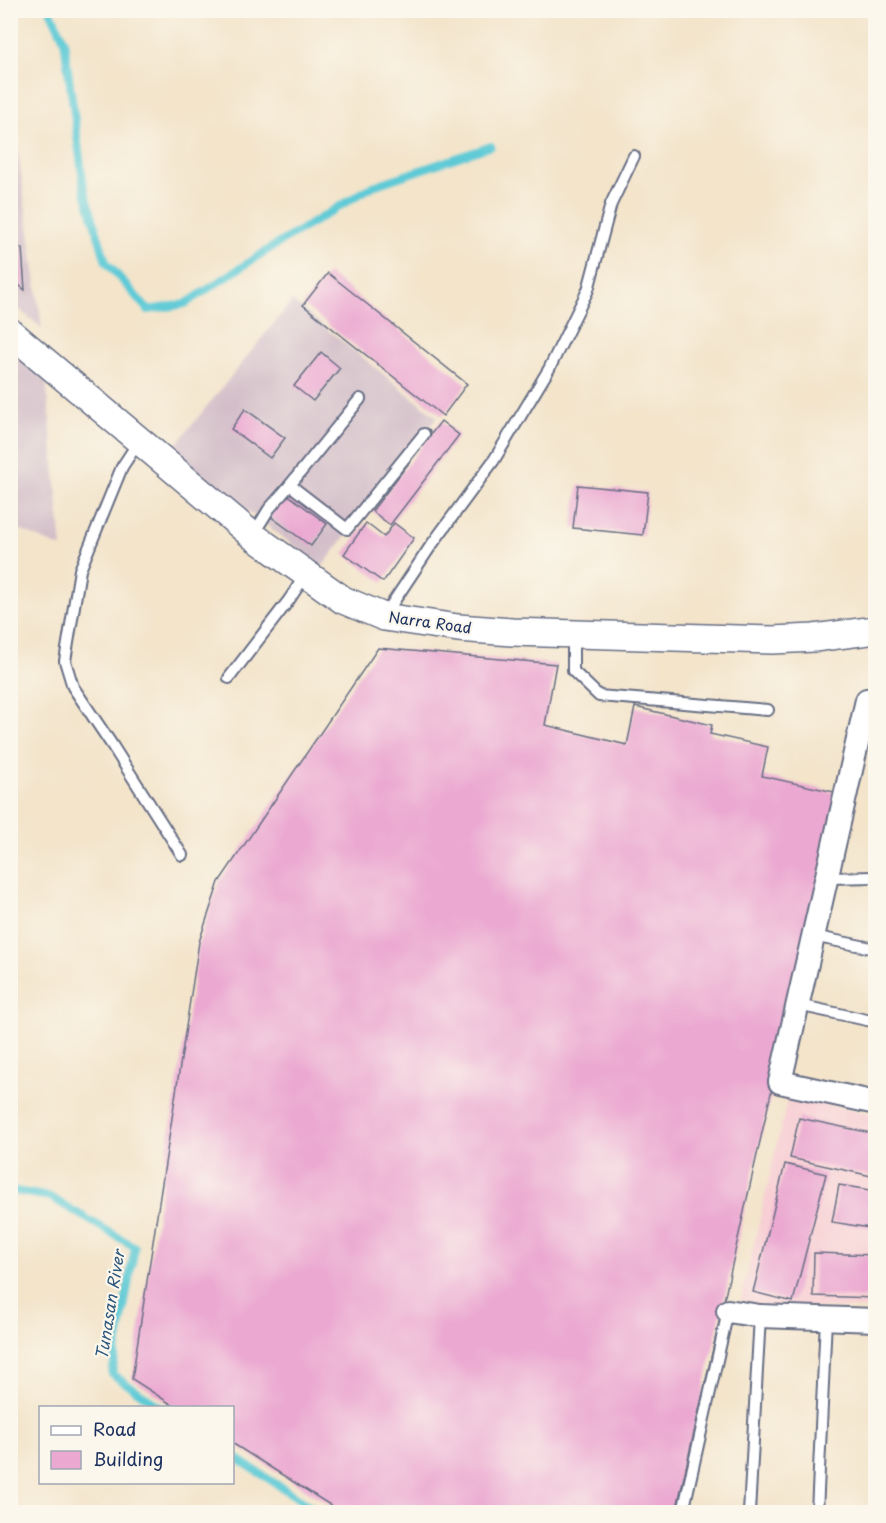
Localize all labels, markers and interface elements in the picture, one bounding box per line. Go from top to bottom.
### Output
street label: Narra Road [387,604,473,639]
water label: Tunasan River [88,1246,130,1361]
legend [39,1406,234,1484]
text: Road [93,1415,137,1442]
text: Building [93,1445,163,1472]

